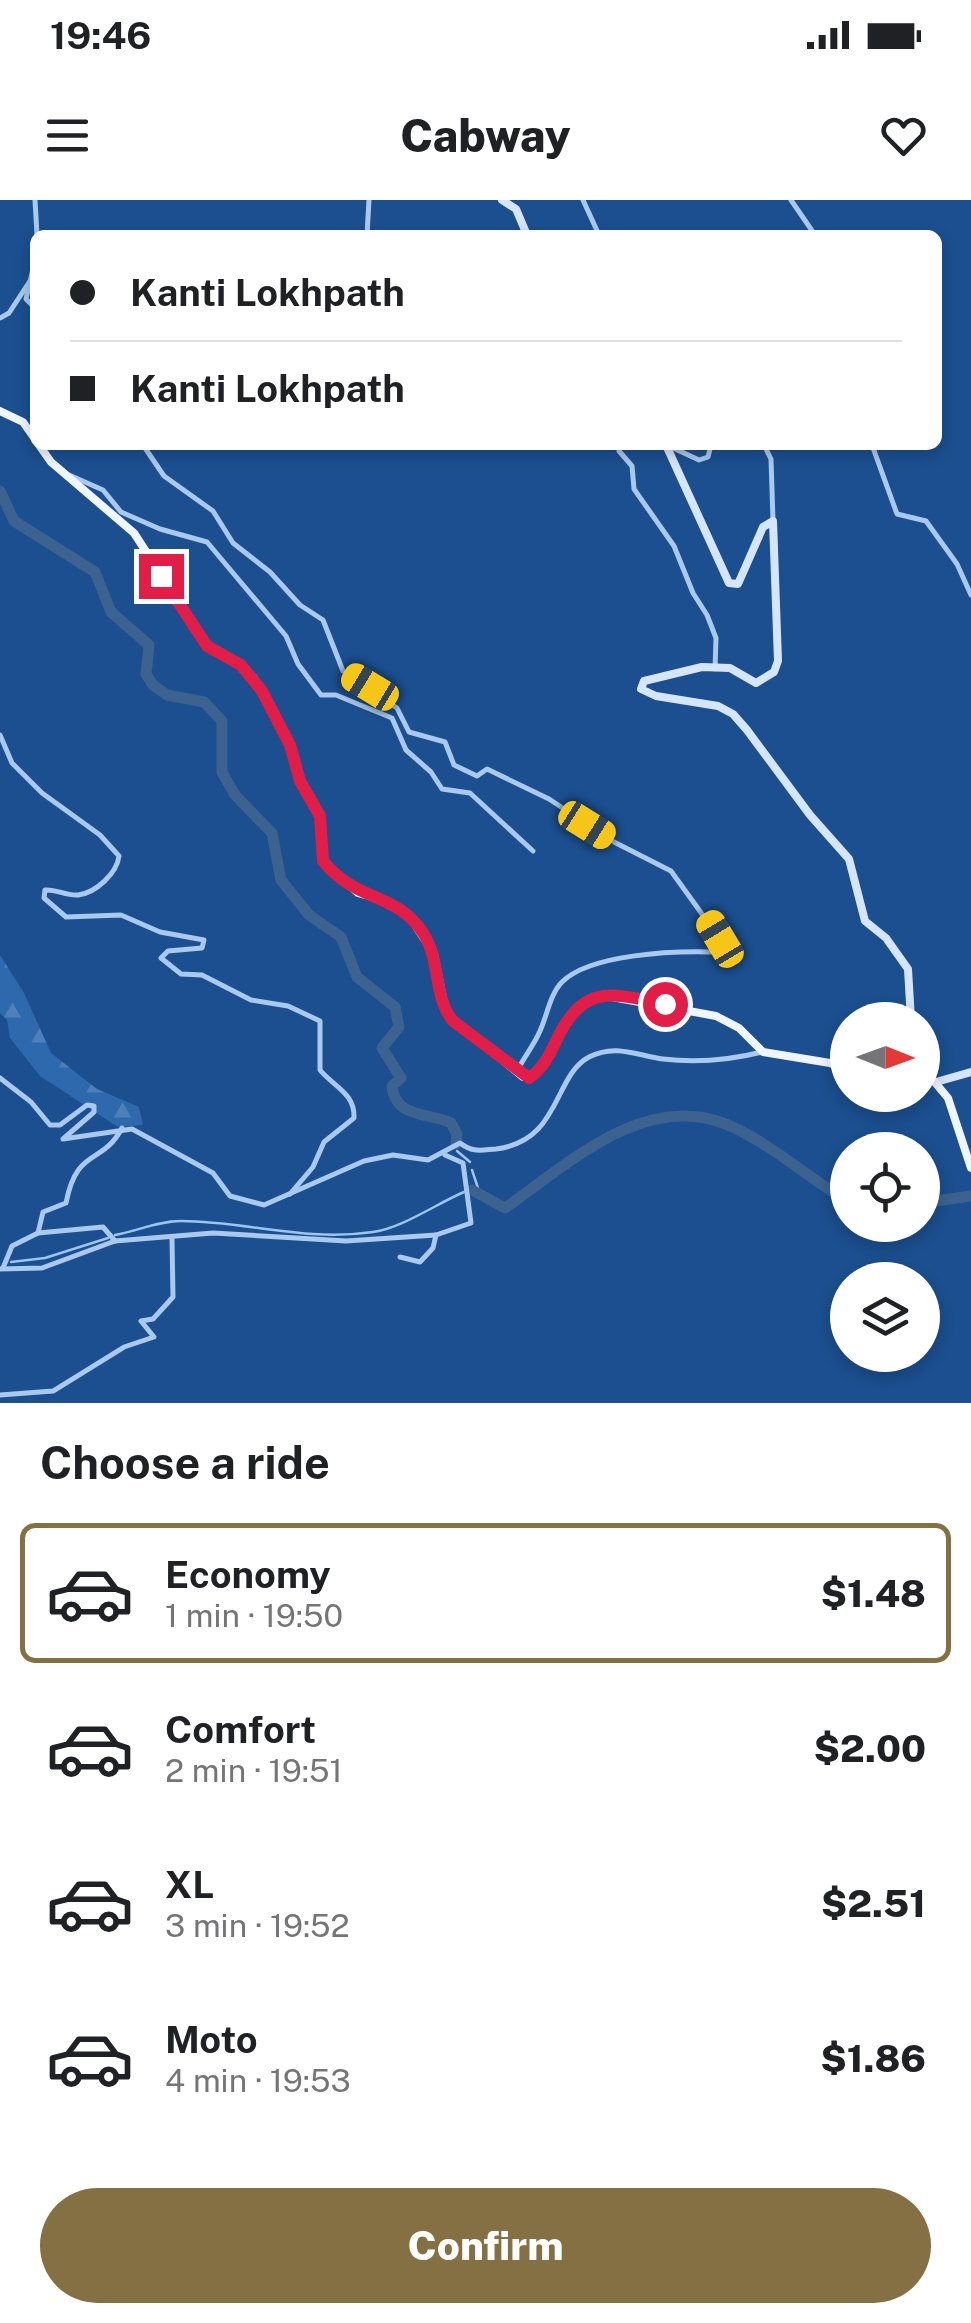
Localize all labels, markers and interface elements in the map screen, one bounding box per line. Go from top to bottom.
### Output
text: 19:46 [50,13,151,58]
icon: menu [40,108,95,163]
icon: heart [876,108,931,163]
text: Cabway [400,109,571,162]
text: Kanti Lokhpath [130,270,405,315]
text: Kanti Lokhpath [130,366,405,411]
route end [139,554,184,599]
car [337,659,403,715]
car [554,796,620,854]
car [692,906,748,972]
route start [643,982,688,1027]
north arrow [830,1002,940,1112]
map controls [830,1002,940,1372]
button: locate [830,1132,940,1242]
button: layers [830,1262,940,1372]
text: Choose a ride [40,1436,330,1489]
icon: car [45,1548,135,1638]
text: Economy [165,1552,331,1597]
text: $1.48 [821,1571,926,1616]
text: 1 min · 19:50 [165,1597,343,1634]
icon: car [45,1703,135,1793]
text: Comfort [165,1707,316,1752]
text: $2.00 [814,1726,926,1771]
text: 2 min · 19:51 [165,1752,343,1789]
icon: car [45,1858,135,1948]
text: XL [165,1862,214,1907]
text: $2.51 [821,1881,926,1926]
text: 3 min · 19:52 [165,1907,350,1944]
icon: car [45,2013,135,2103]
text: Moto [165,2017,258,2062]
text: $1.86 [820,2036,926,2081]
text: 4 min · 19:53 [165,2062,351,2099]
button: Confirm [40,2188,931,2303]

